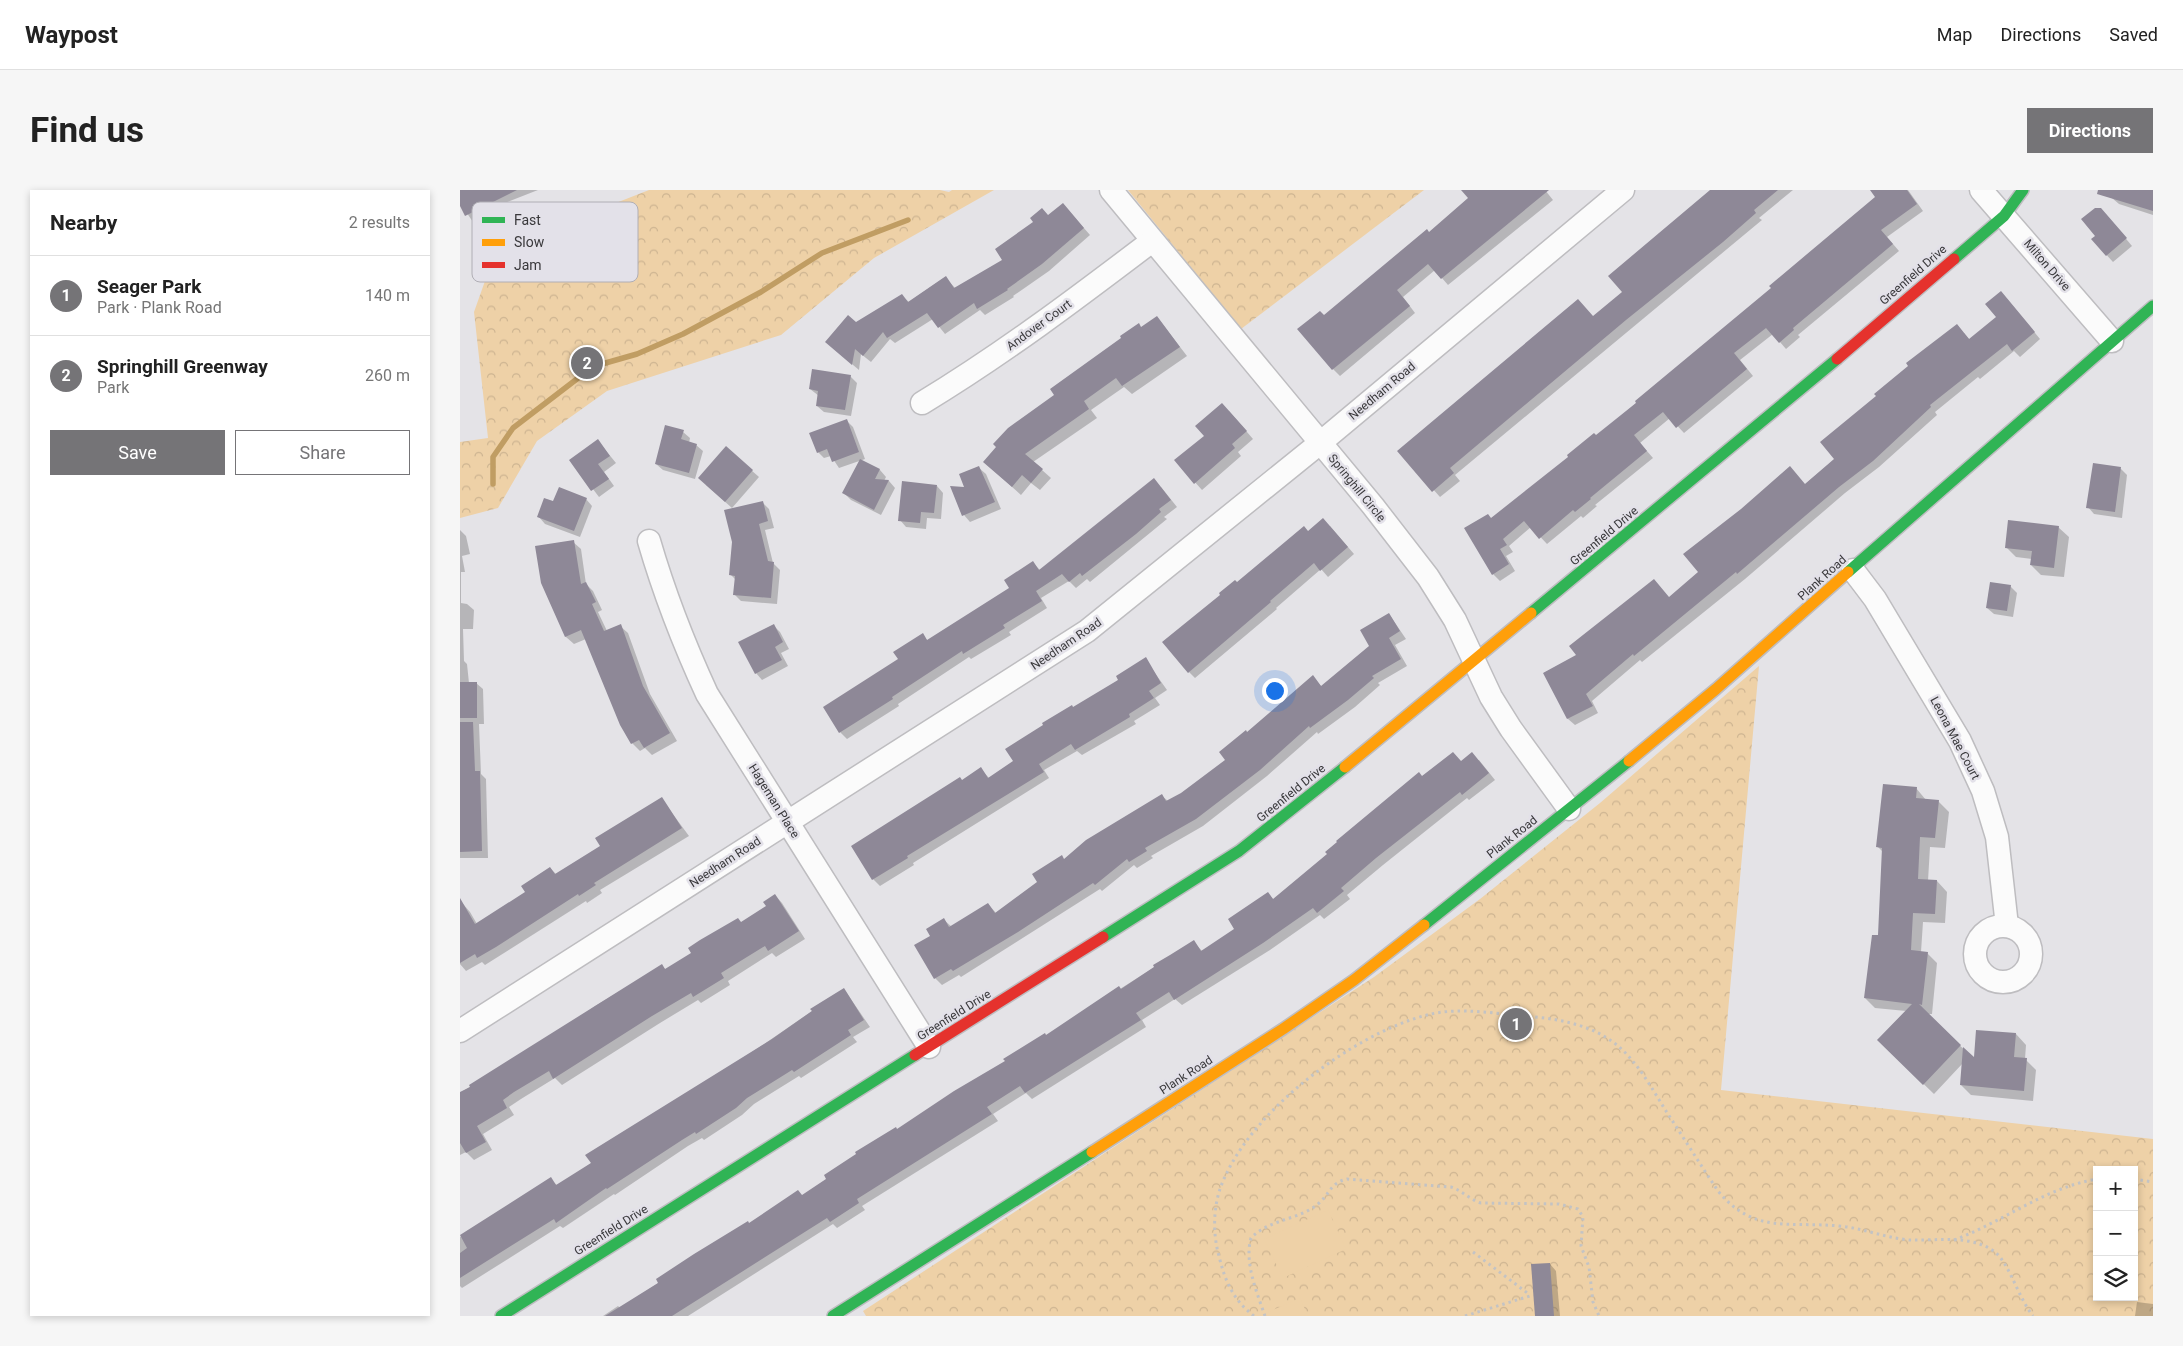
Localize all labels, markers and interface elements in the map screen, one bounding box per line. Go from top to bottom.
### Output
text: Waypost [25,21,118,49]
text: Map [1937,24,1972,45]
text: Directions [2000,24,2081,45]
text: Saved [2109,24,2158,45]
button: Directions [2027,108,2153,153]
text: Find us [30,110,144,151]
legend [472,202,638,282]
text: Nearby [50,211,117,235]
text: Fast [514,212,541,228]
text: 2 results [349,213,410,232]
text: Slow [514,234,545,250]
street label: Milton Drive [2021,236,2073,294]
street label: Greenfield Drive [1877,242,1949,308]
text: Jam [514,257,542,273]
text: Seager Park [97,275,201,298]
text: 1 [61,286,71,305]
text: 140 m [365,286,410,305]
street label: Andover Court [1004,297,1074,353]
text: Park · Plank Road [97,298,222,317]
pin: 2 [571,344,603,382]
text: Springhill Greenway [97,355,268,378]
street label: Needham Road [1346,359,1418,423]
text: 2 [61,366,71,385]
text: 260 m [365,366,410,385]
text: Park [97,378,129,397]
button: Save [50,430,225,475]
button: Share [235,430,410,475]
street label: Springhill Circle [1326,451,1388,525]
street label: Greenfield Drive [1567,504,1641,568]
street label: Plank Road [1795,553,1849,603]
street label: Needham Road [1028,615,1104,673]
your location [1262,678,1288,704]
street label: Leona Mae Court [1927,694,1983,782]
street label: Hageman Place [746,761,802,841]
street label: Greenfield Drive [1254,761,1328,825]
street label: Plank Road [1484,813,1540,861]
street label: Needham Road [687,834,763,890]
street label: Greenfield Drive [915,987,993,1043]
pin: 1 [1500,1005,1532,1043]
street label: Plank Road [1157,1053,1215,1097]
map controls [2093,1166,2138,1301]
button: + [2093,1166,2138,1211]
street label: Greenfield Drive [572,1202,650,1258]
button: − [2093,1211,2138,1256]
button: layers [2093,1256,2138,1301]

